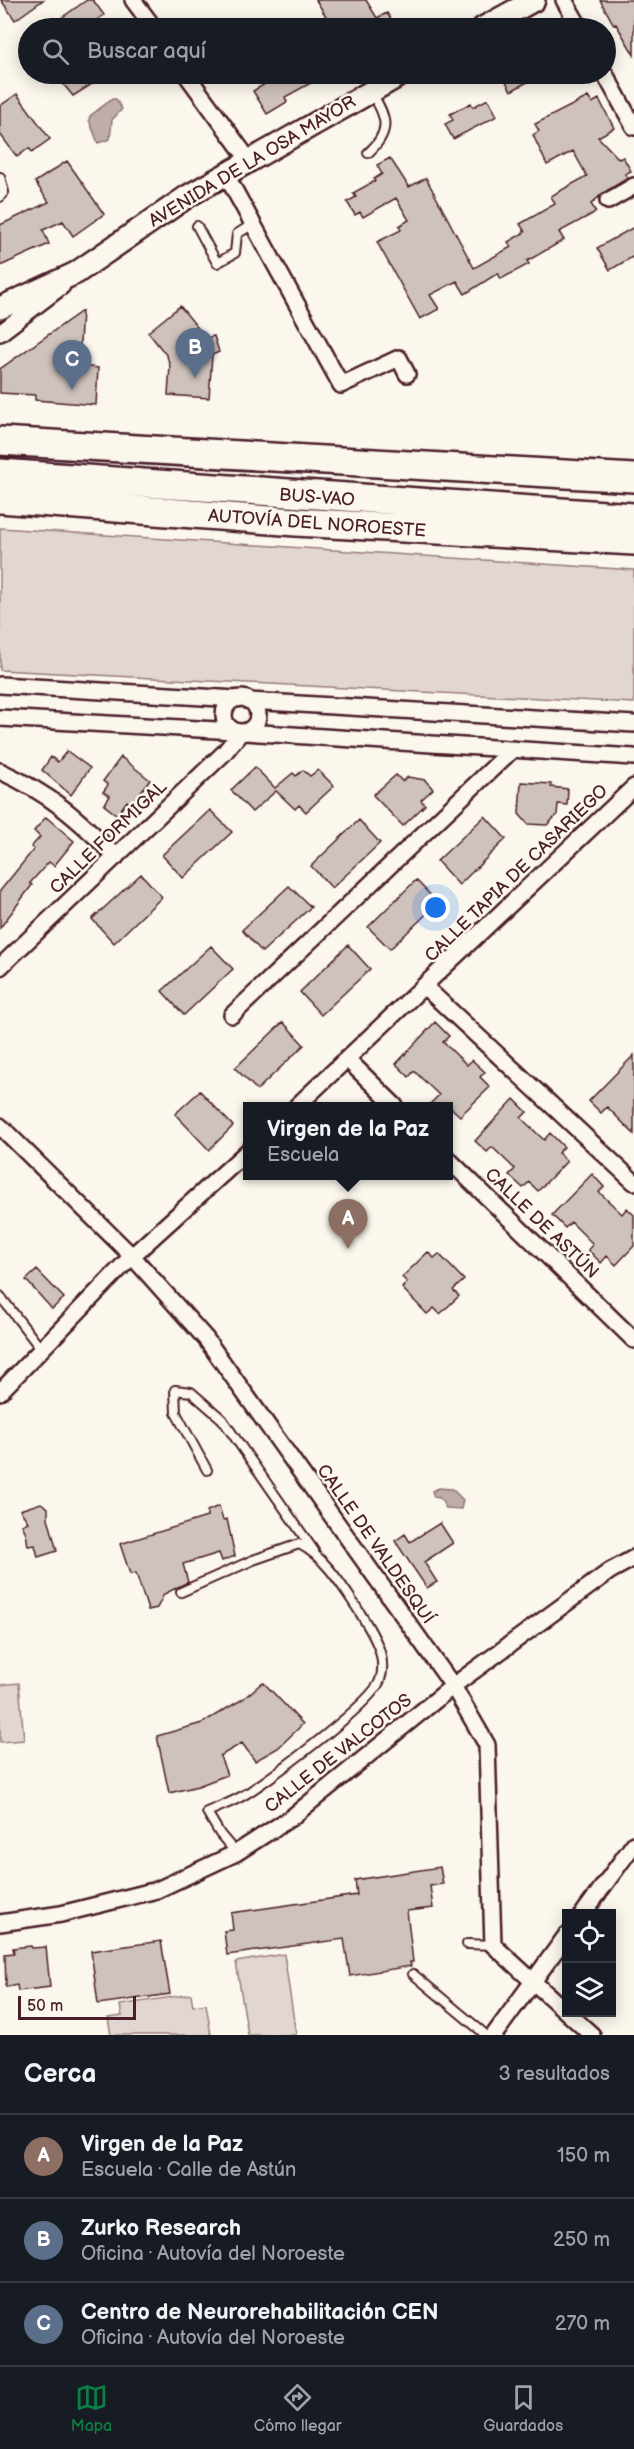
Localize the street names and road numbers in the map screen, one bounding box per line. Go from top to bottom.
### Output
street label: AVENIDA DE LA OSA MAYOR [145,91,360,232]
street label: BUS-VAO [278,484,356,511]
street label: AUTOVÍA DEL NOROESTE [207,503,427,542]
street label: CALLE FORMIGAL [46,776,172,898]
street label: CALLE TAPIA DE CASARIEGO [421,780,612,966]
street label: CALLE DE ASTÚN [481,1162,604,1283]
street label: CALLE DE VALDESQUÍ [312,1459,441,1629]
street label: CALLE DE VALCOTOS [261,1689,416,1817]

